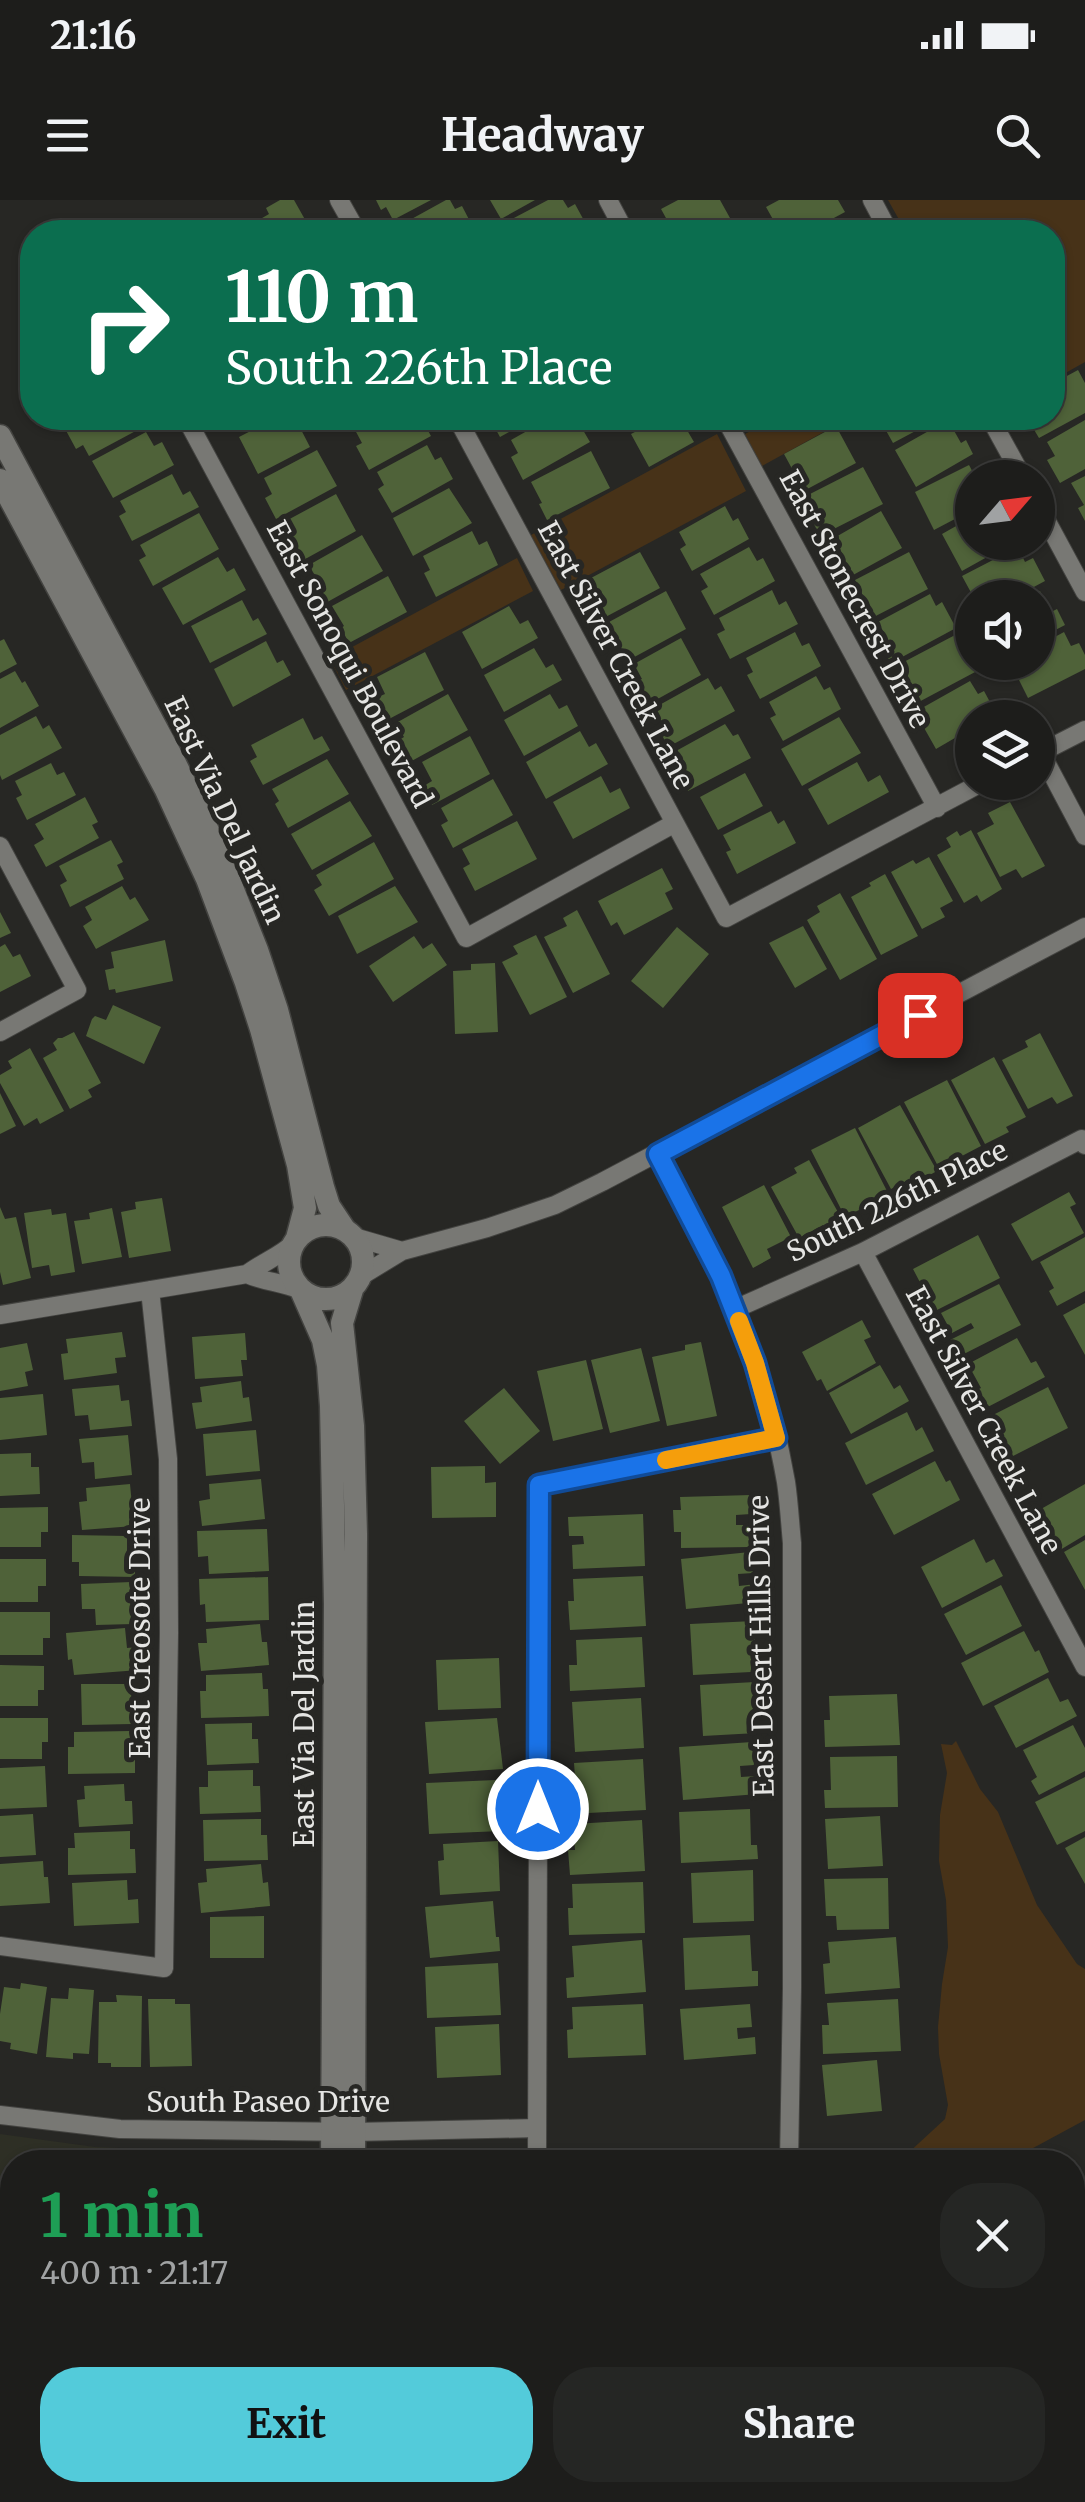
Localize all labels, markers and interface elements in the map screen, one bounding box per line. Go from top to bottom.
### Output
text: 21:16 [50,12,137,59]
text: Headway [441,107,644,163]
icon: menu [40,108,95,163]
icon: search [990,108,1045,163]
text: 110 m [225,253,418,341]
icon: right [60,260,190,390]
text: South 226th Place [225,340,612,396]
north arrow [955,460,1055,560]
map controls [955,460,1055,800]
street label: East Stonecrest Drive [772,464,938,734]
street label: East Sonoqui Boulevard [259,514,441,814]
street label: East Silver Creek Lane [530,515,702,795]
button: sound [955,580,1055,680]
street label: East Via Del Jardin [157,691,293,929]
button: layers [955,700,1055,800]
pin [878,973,963,1058]
icon: arrive [893,988,948,1043]
street label: South 226th Place [781,1132,1013,1270]
street label: East Silver Creek Lane [898,1280,1070,1560]
street label: East Desert Hills Drive [740,1495,782,1797]
street label: East Creosote Drive [122,1498,158,1758]
street label: East Via Del Jardin [286,1601,322,1847]
position arrow [486,1757,590,1861]
street label: South Paseo Drive [146,2084,390,2120]
text: 1 min [40,2178,203,2253]
button: close [940,2183,1045,2288]
text: 400 m · 21:17 [40,2253,228,2293]
button: Exit [40,2367,533,2482]
button: Share [553,2367,1045,2482]

